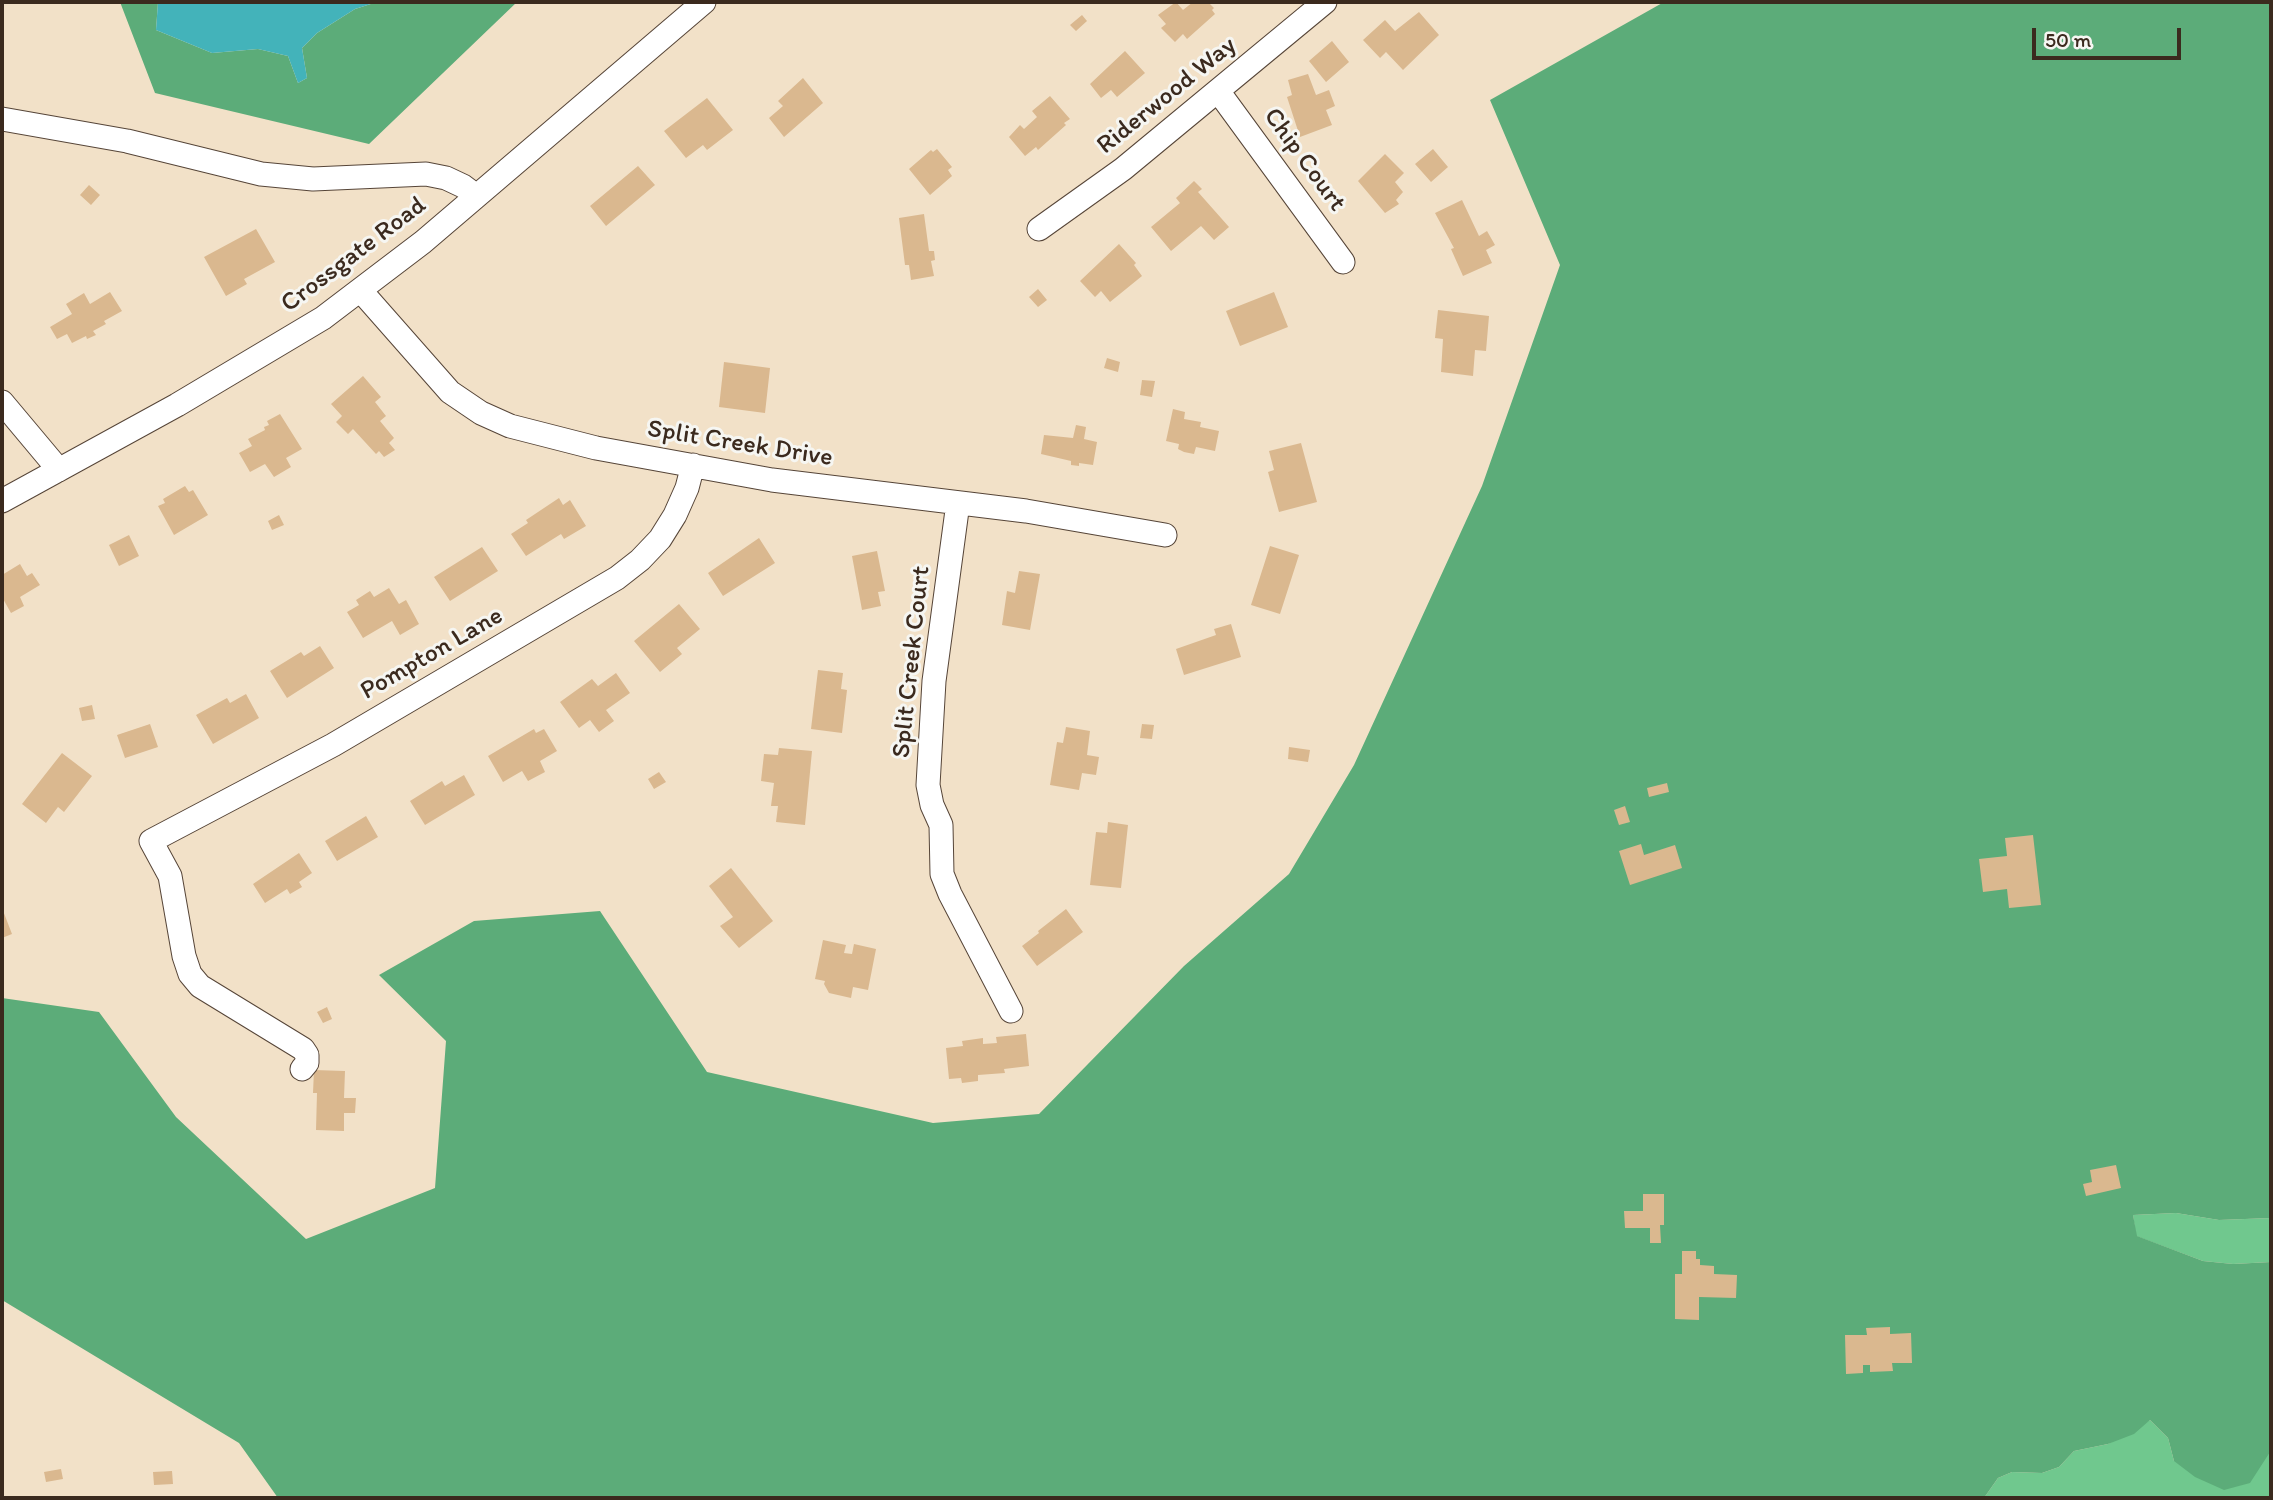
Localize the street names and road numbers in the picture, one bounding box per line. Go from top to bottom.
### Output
street label: Riderwood Way [1091,30,1243,162]
street label: Chip Court [1256,102,1352,218]
street label: Crossgate Road [275,190,433,320]
street label: Split Creek Drive [645,414,835,474]
street label: Split Creek Court [886,564,938,760]
street label: Pompton Lane [355,601,509,707]

